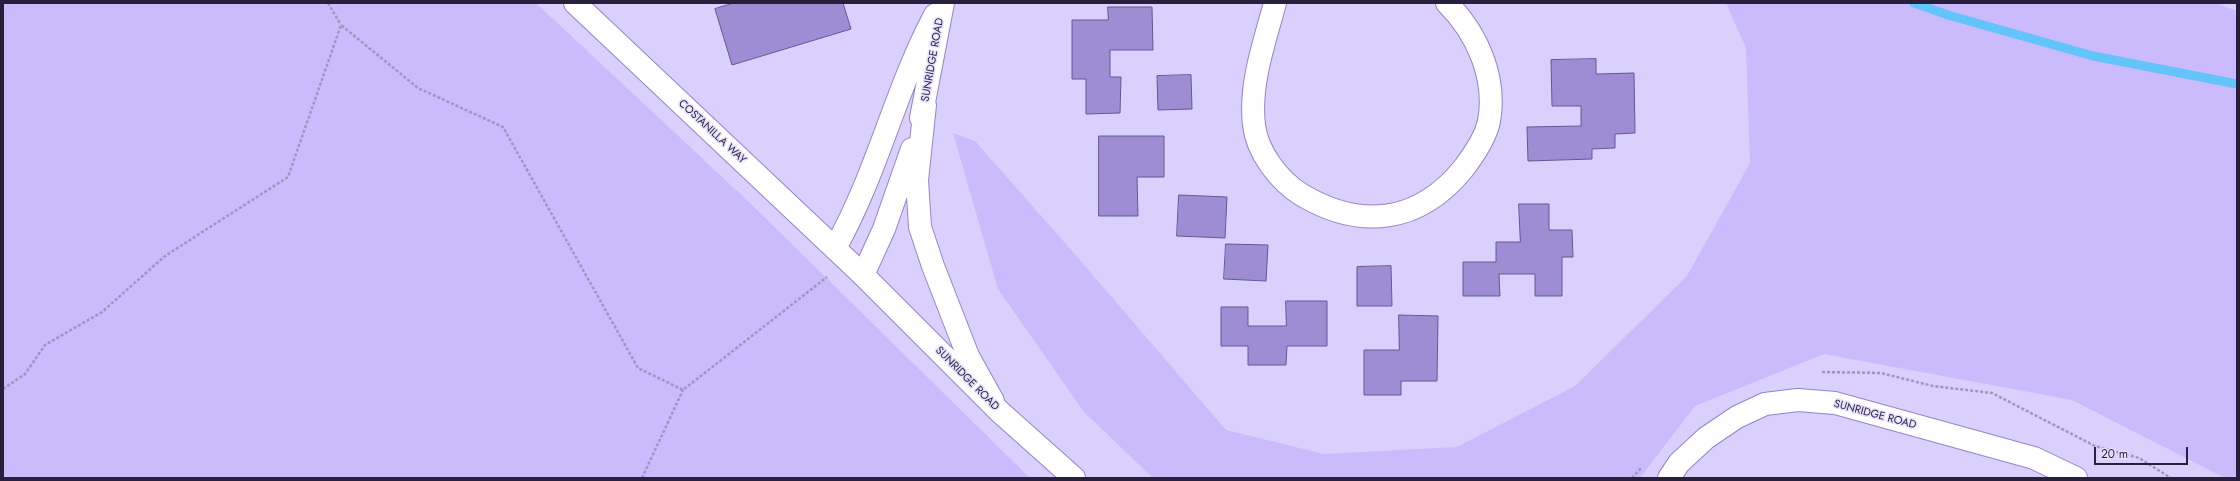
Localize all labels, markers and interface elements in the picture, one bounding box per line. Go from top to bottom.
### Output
street label: SUNRIDGE ROAD [919,17,947,103]
street label: COSTANILLA WAY [675,97,749,167]
street label: SUNRIDGE ROAD [932,344,1002,414]
street label: SUNRIDGE ROAD [1832,398,1918,432]
scale bar [2096,439,2190,465]
text: 20 m [2101,445,2128,463]

